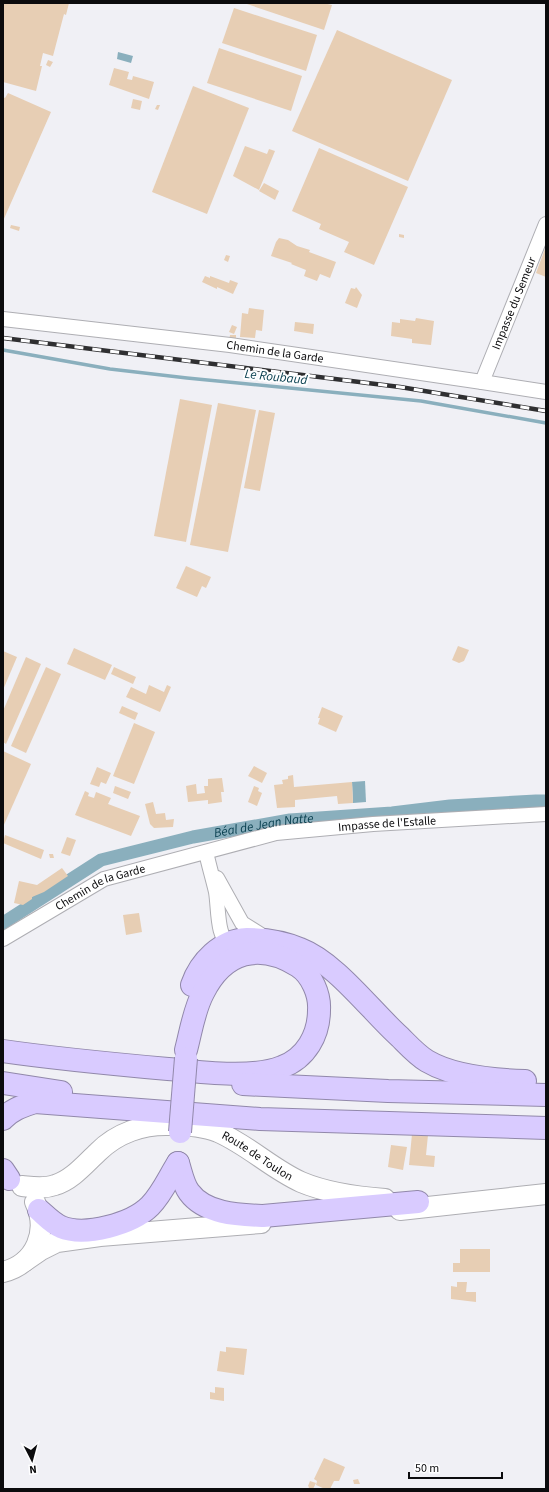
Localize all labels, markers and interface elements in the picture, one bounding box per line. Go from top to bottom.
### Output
street label: Impasse du Semeur [488,254,541,352]
street label: Chemin de la Garde [226,336,325,367]
water label: Le Roubaud [244,365,309,389]
water label: Béal de Jean Natte [213,809,314,842]
street label: Impasse de l'Estalle [337,812,437,836]
street label: Chemin de la Garde [52,860,147,915]
street label: Route de Toulon [219,1127,296,1185]
north arrow [12,1440,52,1480]
scale bar [409,1454,502,1480]
text: 50 m [415,1460,439,1477]
text: N [29,1462,37,1477]

